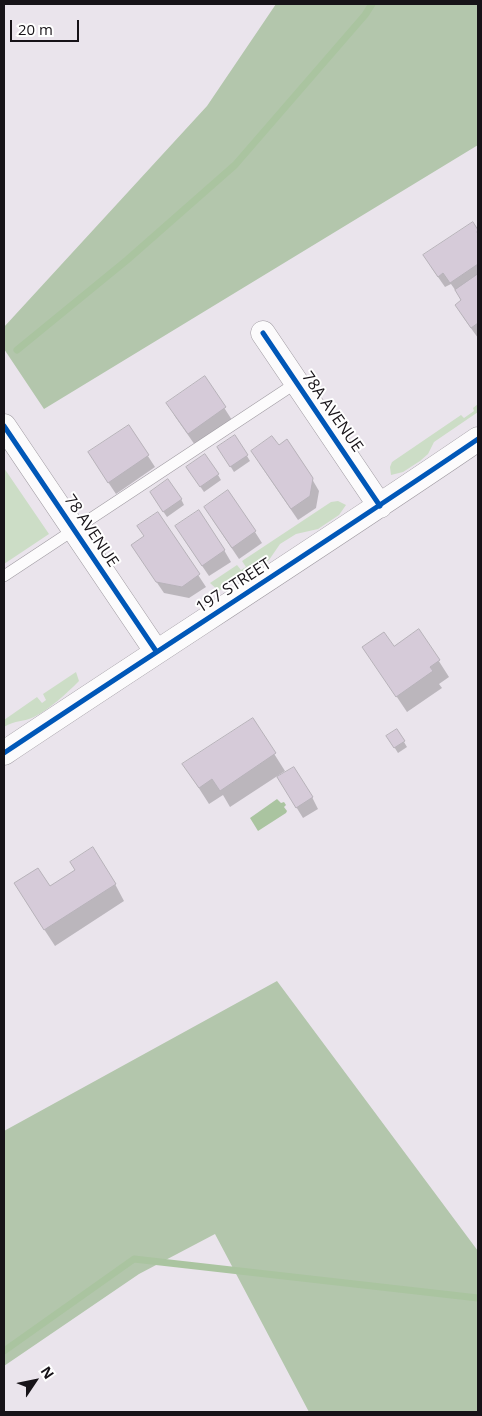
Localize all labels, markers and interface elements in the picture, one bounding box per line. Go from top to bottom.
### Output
scale bar [12,10,81,42]
text: 20 m [18,19,53,39]
street label: 78A AVENUE [297,368,367,456]
street label: 78 AVENUE [60,491,122,571]
street label: 197 STREET [193,555,275,617]
north arrow [10,1356,60,1406]
text: N [37,1362,59,1382]

